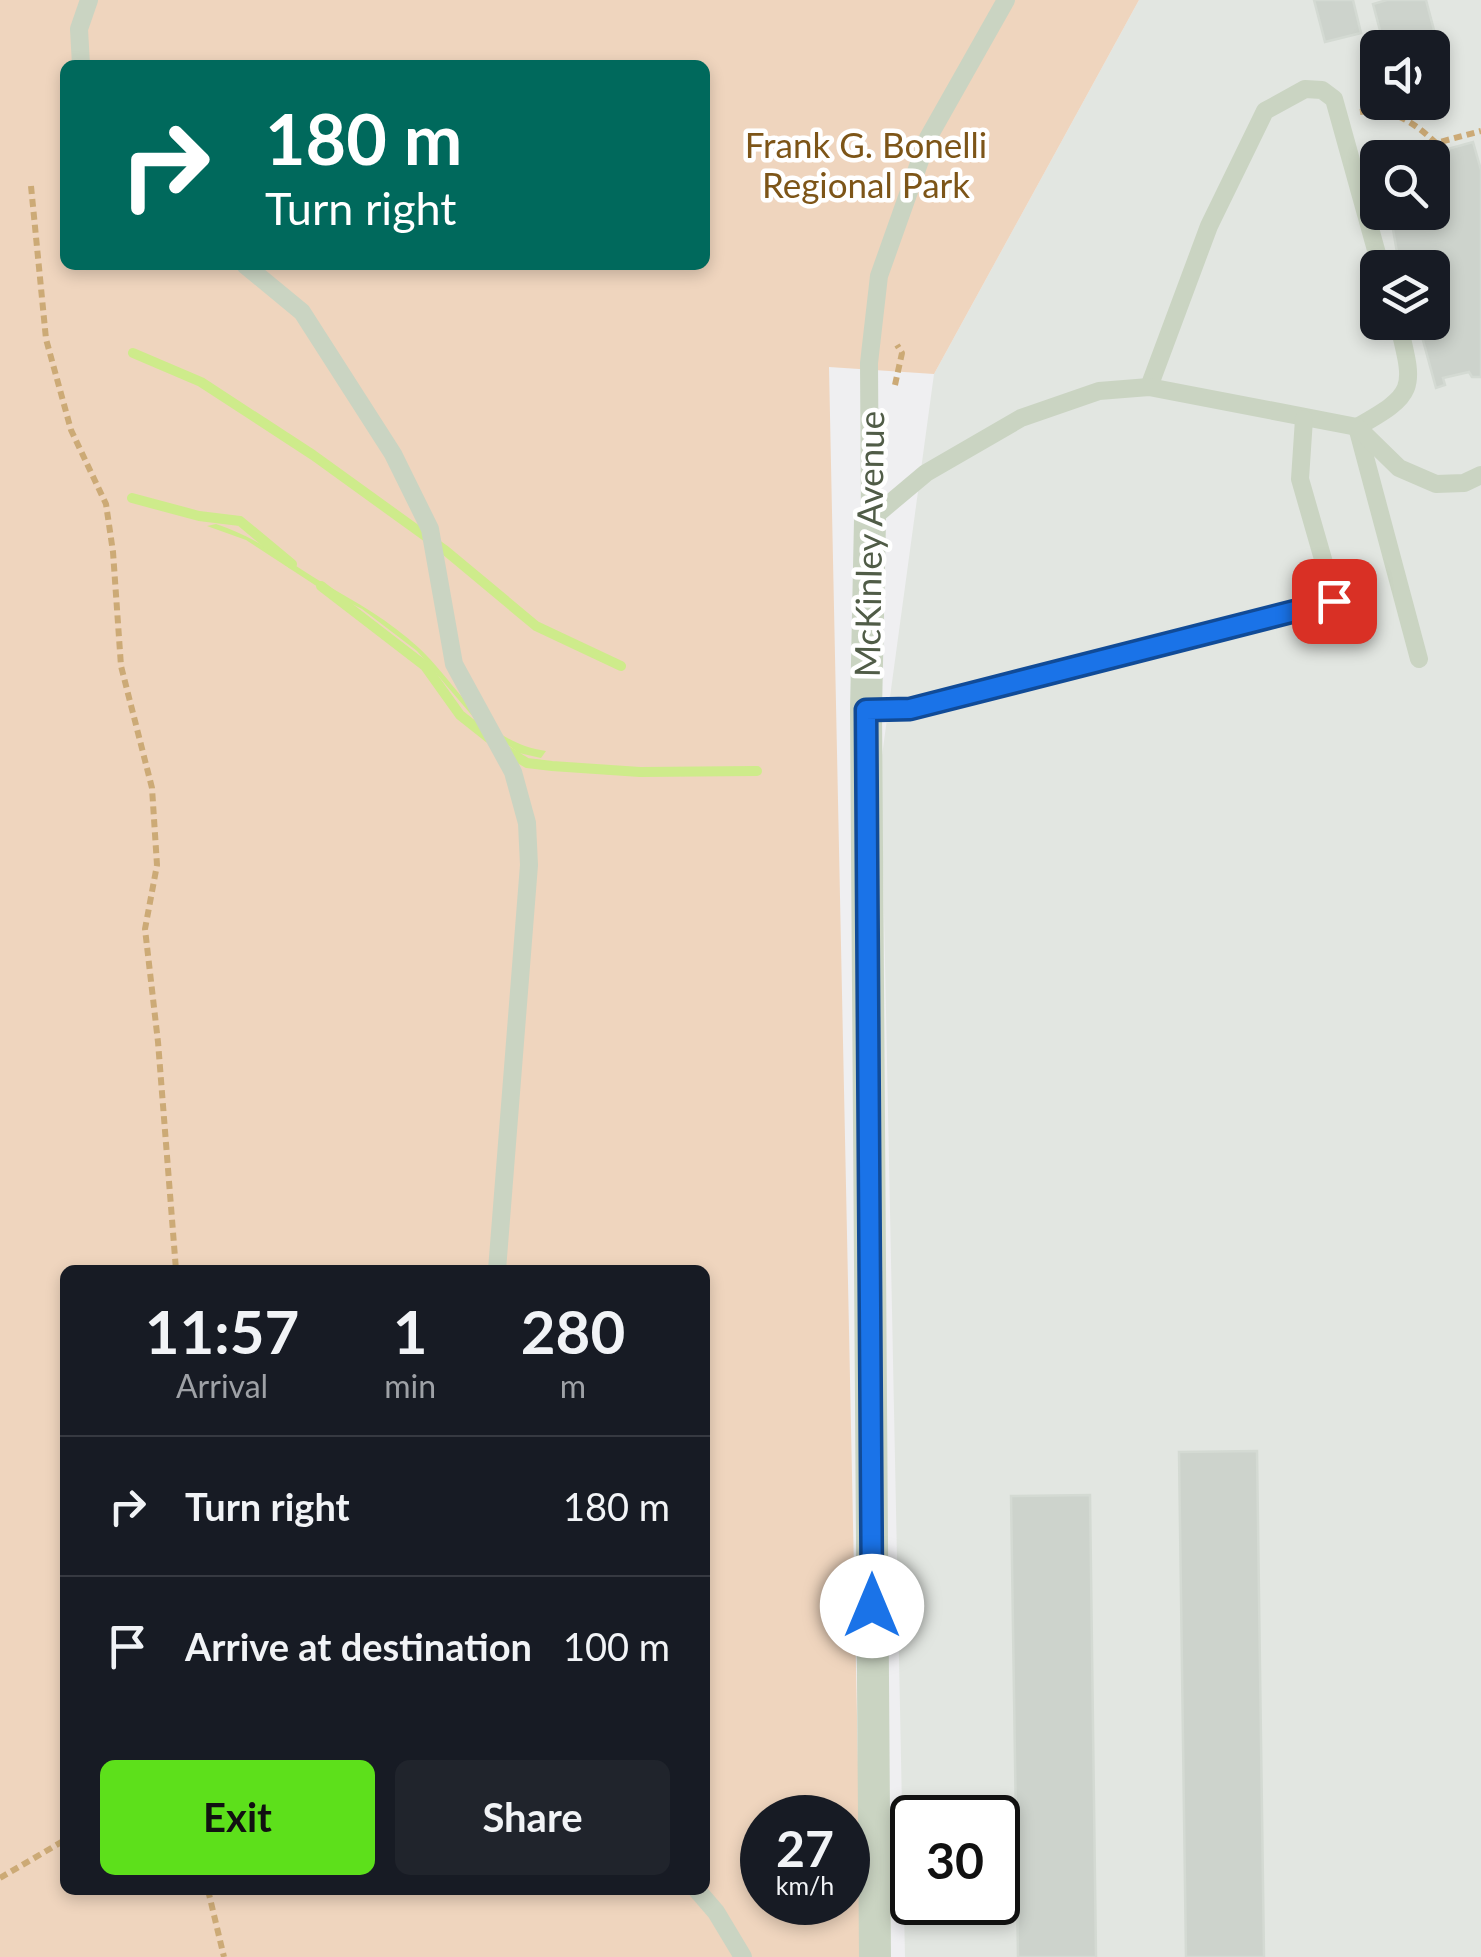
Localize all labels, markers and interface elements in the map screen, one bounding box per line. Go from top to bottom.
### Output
map controls [1360,30,1450,340]
button: sound [1360,30,1450,120]
text: 180 m [265,96,462,180]
icon: right [100,100,230,230]
park label: Frank G. Bonelli Regional Park [745,123,987,205]
button: search [1360,140,1450,230]
text: Turn right [265,181,456,235]
button: layers [1360,250,1450,340]
street label: McKinley Avenue [845,410,891,678]
pin [1292,559,1377,644]
icon: arrive [1307,574,1362,629]
text: 11:57 [145,1295,299,1367]
text: 1 [393,1295,428,1367]
text: 280 [521,1295,625,1367]
text: Arrival [176,1366,268,1405]
text: min [384,1366,436,1405]
text: m [560,1366,586,1405]
icon: right [100,1479,155,1534]
text: Turn right [185,1483,350,1529]
text: 180 m [563,1483,670,1529]
position arrow [820,1554,924,1658]
icon: arrive [100,1619,155,1674]
text: Arrive at destination [185,1623,532,1669]
text: 100 m [563,1623,670,1669]
button: Exit [100,1760,375,1875]
button: Share [395,1760,670,1875]
speed limit sign: 30 [890,1795,1020,1925]
text: 27 [776,1818,834,1878]
text: km/h [776,1870,834,1900]

